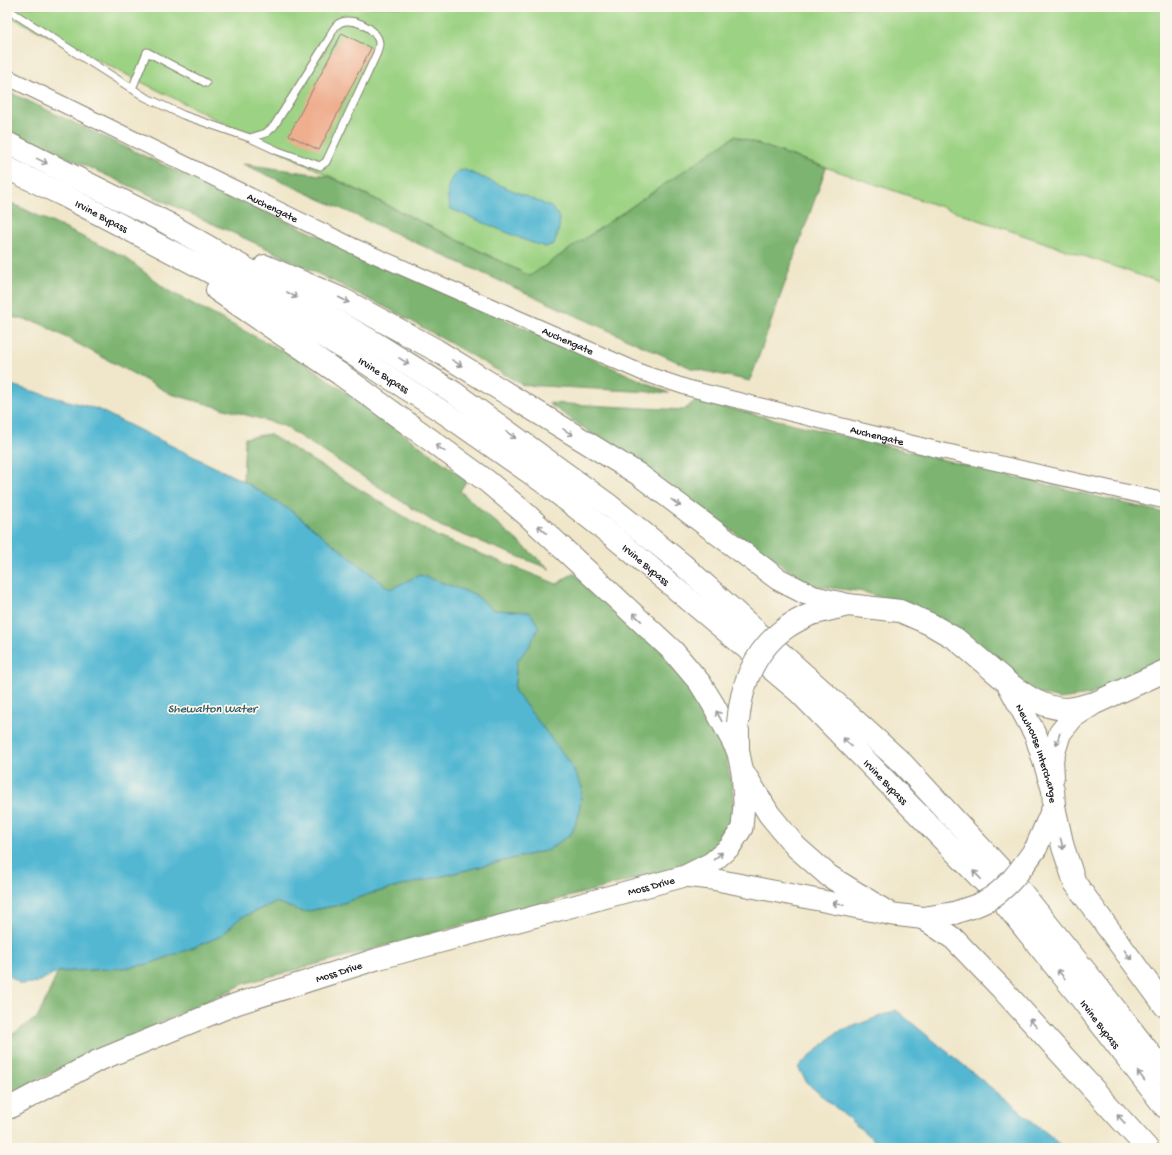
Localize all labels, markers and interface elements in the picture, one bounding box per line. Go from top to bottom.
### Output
one-way arrow [36,157,48,165]
street label: Auchengate [245,191,300,226]
street label: Irvine Bypass [72,198,130,236]
one-way arrow [286,291,298,299]
one-way arrow [337,297,349,304]
street label: Auchengate [540,326,595,359]
street label: Irvine Bypass [355,355,411,397]
one-way arrow [398,357,409,365]
one-way arrow [451,360,463,368]
street label: Auchengate [849,424,905,449]
one-way arrow [562,428,574,436]
one-way arrow [505,430,516,439]
one-way arrow [435,443,446,452]
one-way arrow [671,499,682,508]
one-way arrow [537,524,547,533]
street label: Irvine Bypass [619,542,672,589]
one-way arrow [632,612,642,622]
street label: Newhouse Interchange [1012,702,1058,804]
water label: Shewalton Water [168,703,259,717]
one-way arrow [715,711,723,723]
one-way arrow [1054,733,1062,745]
one-way arrow [842,737,852,747]
street label: Irvine Bypass [860,758,910,808]
one-way arrow [1059,838,1067,851]
one-way arrow [713,852,724,861]
one-way arrow [972,870,982,880]
street label: Moss Drive [627,875,677,899]
one-way arrow [831,900,844,908]
one-way arrow [1124,949,1132,960]
street label: Moss Drive [315,960,364,986]
one-way arrow [1057,968,1066,979]
street label: Irvine Bypass [1076,998,1122,1052]
one-way arrow [1028,1018,1038,1028]
one-way arrow [1137,1071,1145,1082]
one-way arrow [1116,1114,1125,1124]

